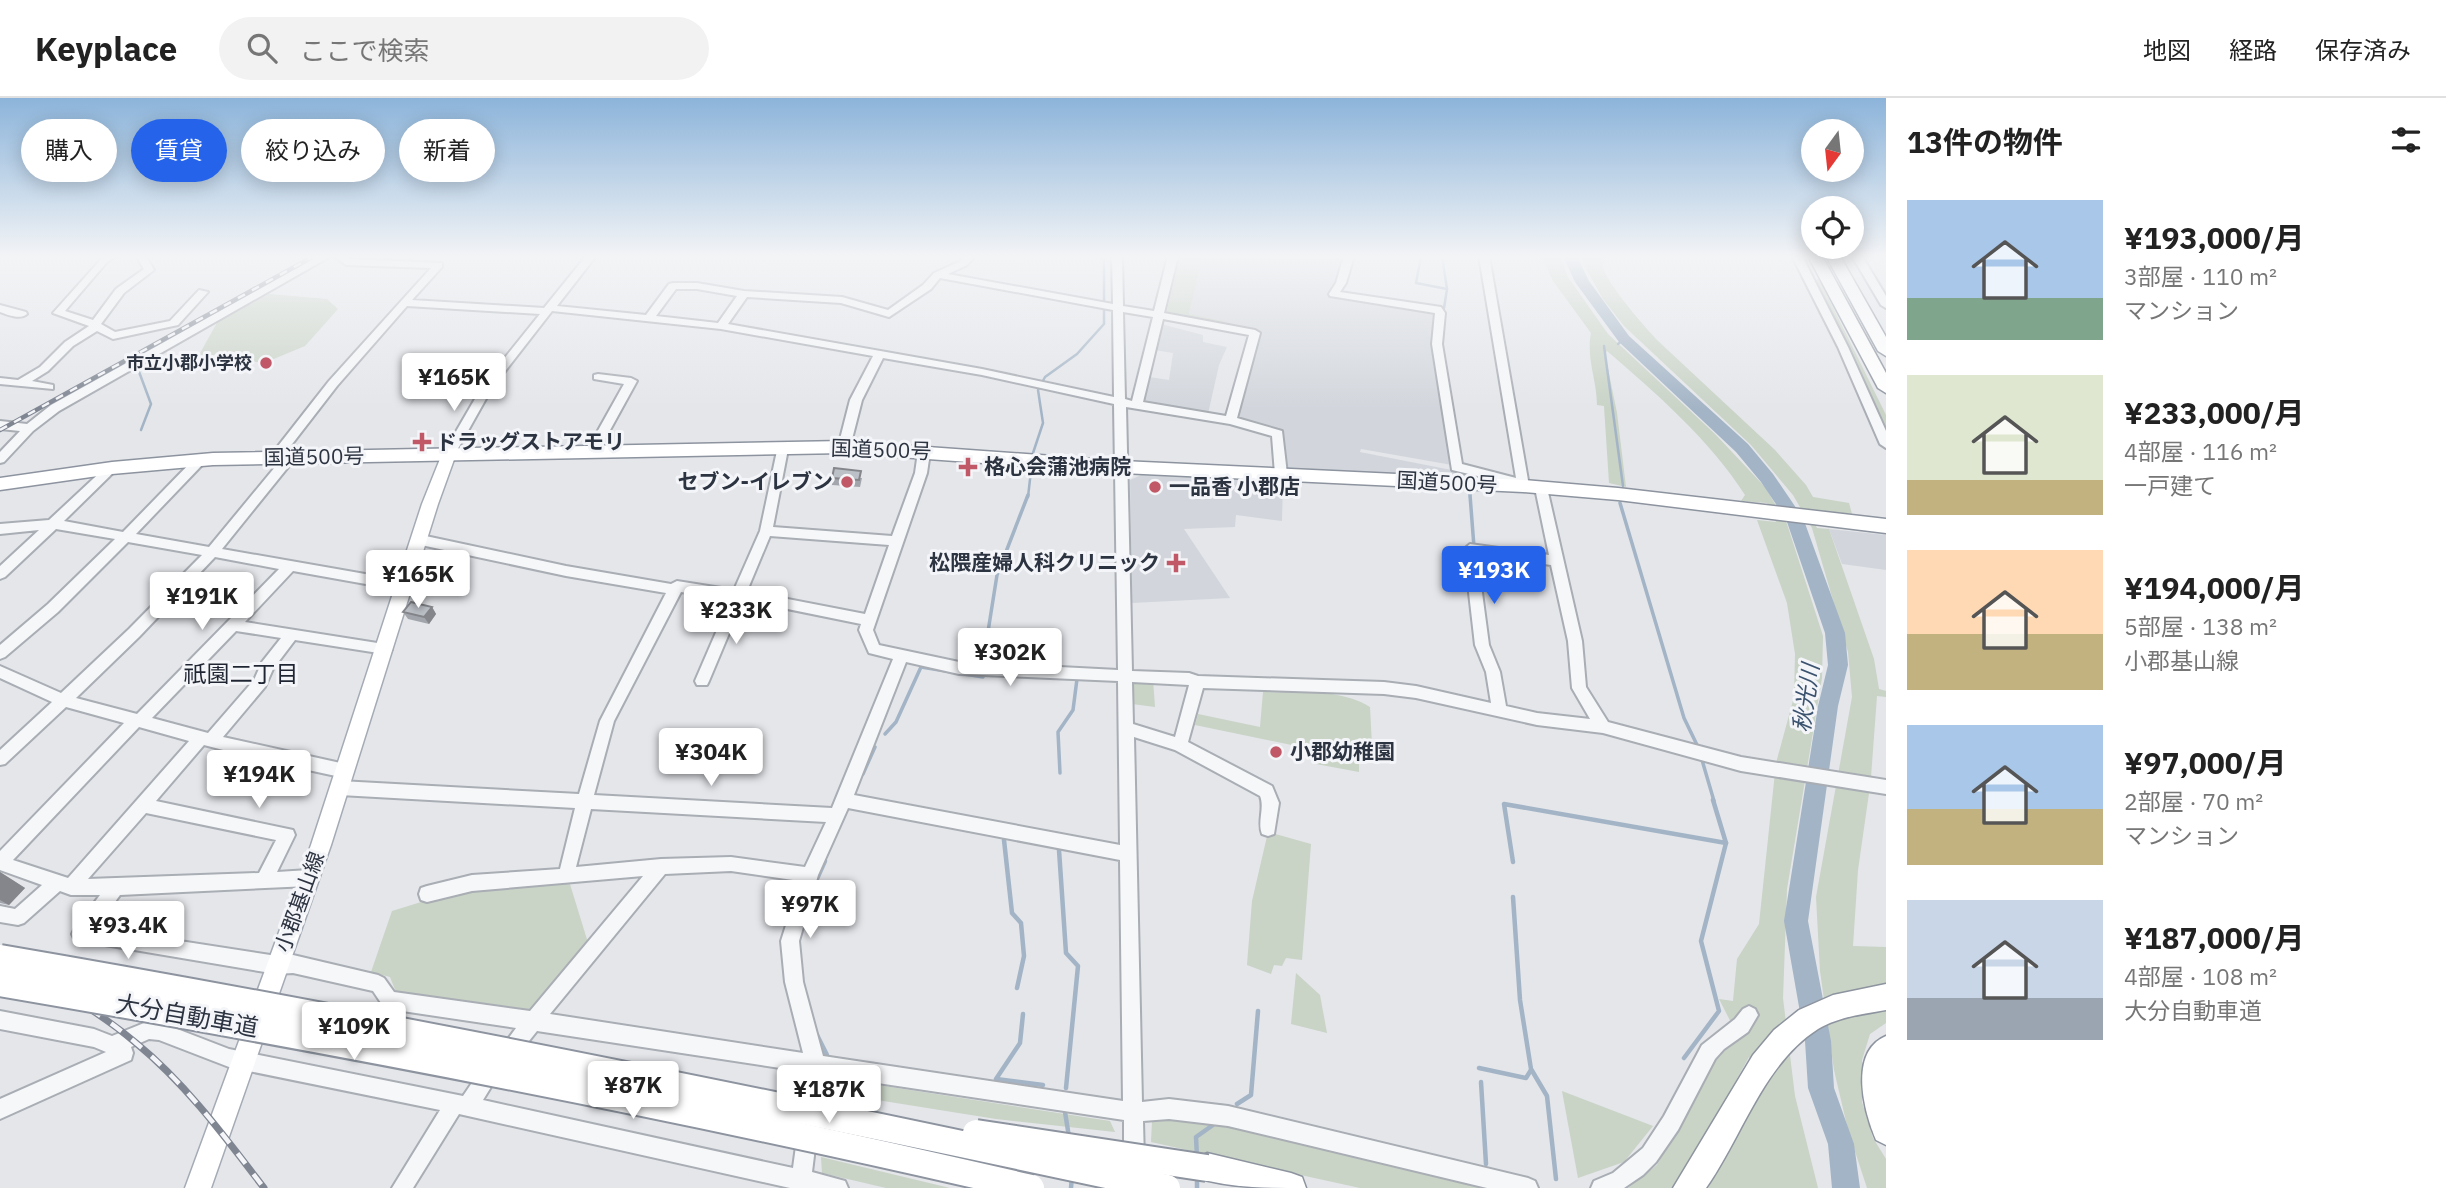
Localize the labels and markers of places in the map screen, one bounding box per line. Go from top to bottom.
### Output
place label: 市立小郡小学校 [126,351,252,374]
pin: ¥165K [405,354,503,413]
marker: 市立小郡小学校 [258,355,274,371]
place label: ドラッグストアモリ [436,427,625,455]
marker: ドラッグストアモリ [414,434,430,450]
place label: 格心会蒲池病院 [984,452,1131,480]
marker: 格心会蒲池病院 [958,457,978,477]
place label: セブン-イレブン [678,467,833,495]
place label: 一品香 小郡店 [1169,472,1300,500]
marker: セブン-イレブン [839,474,855,490]
marker: 一品香 小郡店 [1147,479,1163,495]
pin: ¥193K [1445,546,1543,606]
place label: 松隈産婦人科クリニック [929,548,1160,576]
pin: ¥165K [369,550,467,610]
marker: 松隈産婦人科クリニック [1166,553,1186,573]
pin: ¥191K [153,573,251,632]
pin: ¥233K [687,587,785,646]
pin: ¥302K [961,628,1059,688]
pin: ¥304K [662,728,760,788]
place label: 小郡幼稚園 [1290,737,1395,765]
marker: 小郡幼稚園 [1268,744,1284,760]
pin: ¥194K [210,750,308,810]
pin: ¥97K [769,880,851,940]
pin: ¥93.4K [71,902,185,961]
pin: ¥109K [305,1002,403,1062]
pin: ¥87K [592,1062,674,1121]
pin: ¥187K [780,1066,878,1125]

